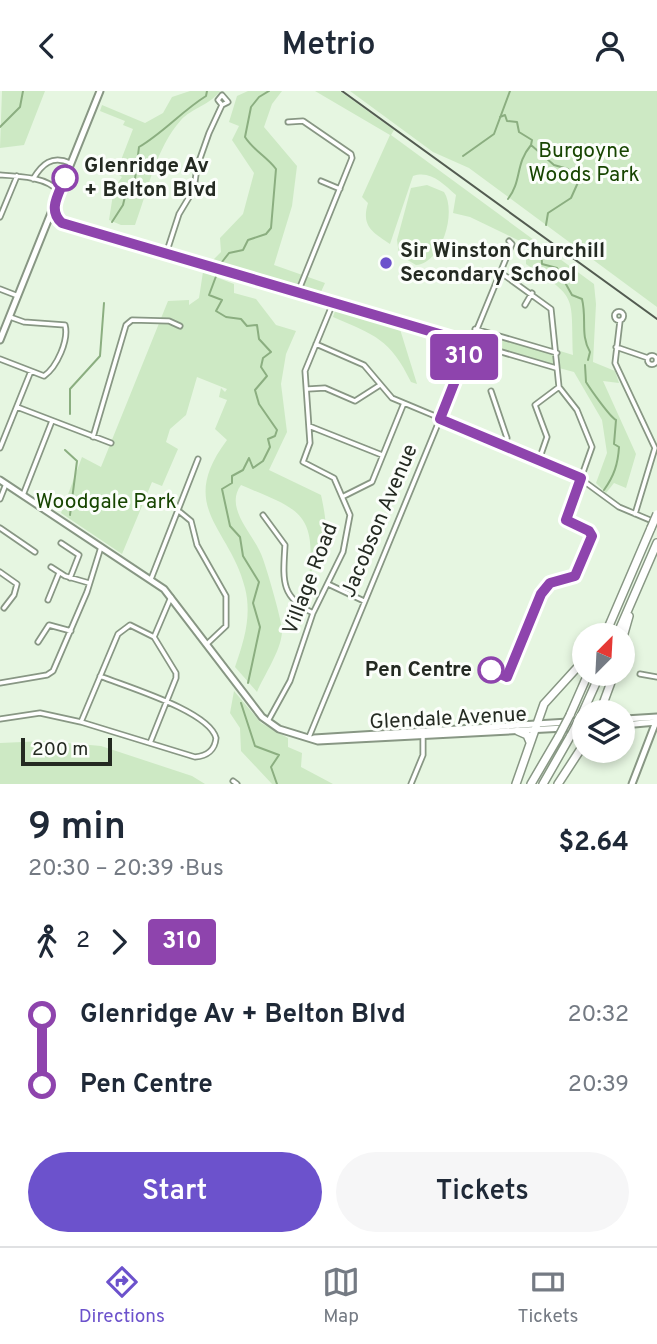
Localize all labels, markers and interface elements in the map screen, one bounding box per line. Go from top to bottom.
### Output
text: Metrio [281,26,376,66]
icon: back [28,27,66,65]
icon: person [591,27,629,65]
park label: Burgoyne Woods Park [528,138,640,189]
place label: Glenridge Av + Belton Blvd [84,153,217,204]
marker: Glenridge Av + Belton Blvd [52,165,78,191]
place label: Sir Winston Churchill Secondary School [400,238,605,289]
marker: Sir Winston Churchill Secondary School [378,255,394,271]
line badge: 310 [424,334,504,380]
text: 310 [444,342,484,372]
street label: Jacobson Avenue [335,440,425,602]
park label: Woodgale Park [35,489,177,516]
street label: Village Road [277,519,345,639]
north arrow [572,623,635,686]
map controls [572,623,635,763]
place label: Pen Centre [365,657,472,684]
marker: Pen Centre [478,657,504,683]
button: layers [572,700,635,763]
street label: Glendale Avenue [369,701,527,737]
scale bar [21,735,112,767]
text: 200 m [32,738,88,762]
text: 9 min [28,804,126,853]
text: $2.64 [558,827,629,860]
text: 20:30 – 20:39 · Bus [28,855,224,884]
icon: walk [28,923,66,961]
icon: forward [100,923,138,961]
text: 2 [76,927,90,956]
text: 310 [162,927,202,957]
text: Glenridge Av + Belton Blvd [80,999,406,1032]
text: 20:32 [568,1001,629,1030]
text: Pen Centre [80,1069,213,1102]
text: 20:39 [568,1071,629,1100]
button: Start [28,1152,322,1232]
button: Tickets [336,1152,629,1232]
tab: Directions [79,1263,165,1329]
tab: Map [322,1263,360,1329]
tab: Tickets [517,1263,578,1329]

